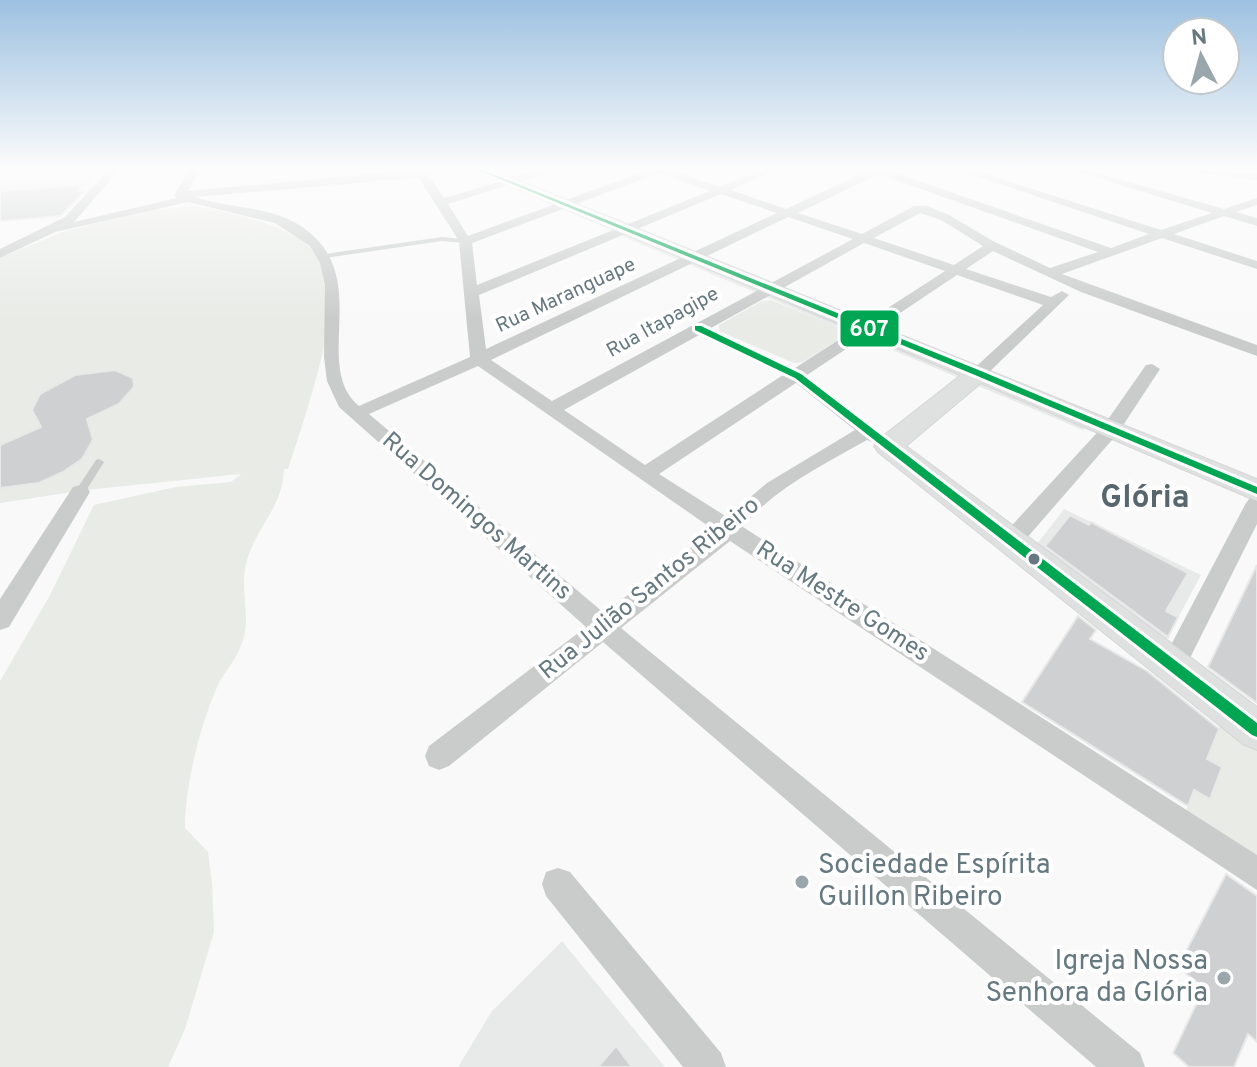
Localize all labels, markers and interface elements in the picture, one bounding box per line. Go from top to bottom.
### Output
north arrow [1161,16,1241,96]
text: N [1190,24,1208,53]
street label: Rua Maranguape [492,252,640,340]
street label: Rua Itapagipe [602,281,724,365]
line badge: 607 [839,309,900,348]
text: 607 [849,317,889,344]
street label: Rua Domingos Martins [375,427,577,607]
district label: Glória [1100,479,1190,519]
street label: Rua Julião Santos Ribeiro [534,491,766,687]
street label: Rua Mestre Gomes [750,535,934,669]
unlabelled marker [1026,551,1042,567]
place label: Sociedade Espírita Guillon Ribeiro [818,848,1051,916]
marker: Sociedade Espírita Guillon Ribeiro [793,873,811,891]
place label: Igreja Nossa Senhora da Glória [985,944,1208,1012]
marker: Igreja Nossa Senhora da Glória [1215,969,1233,987]

